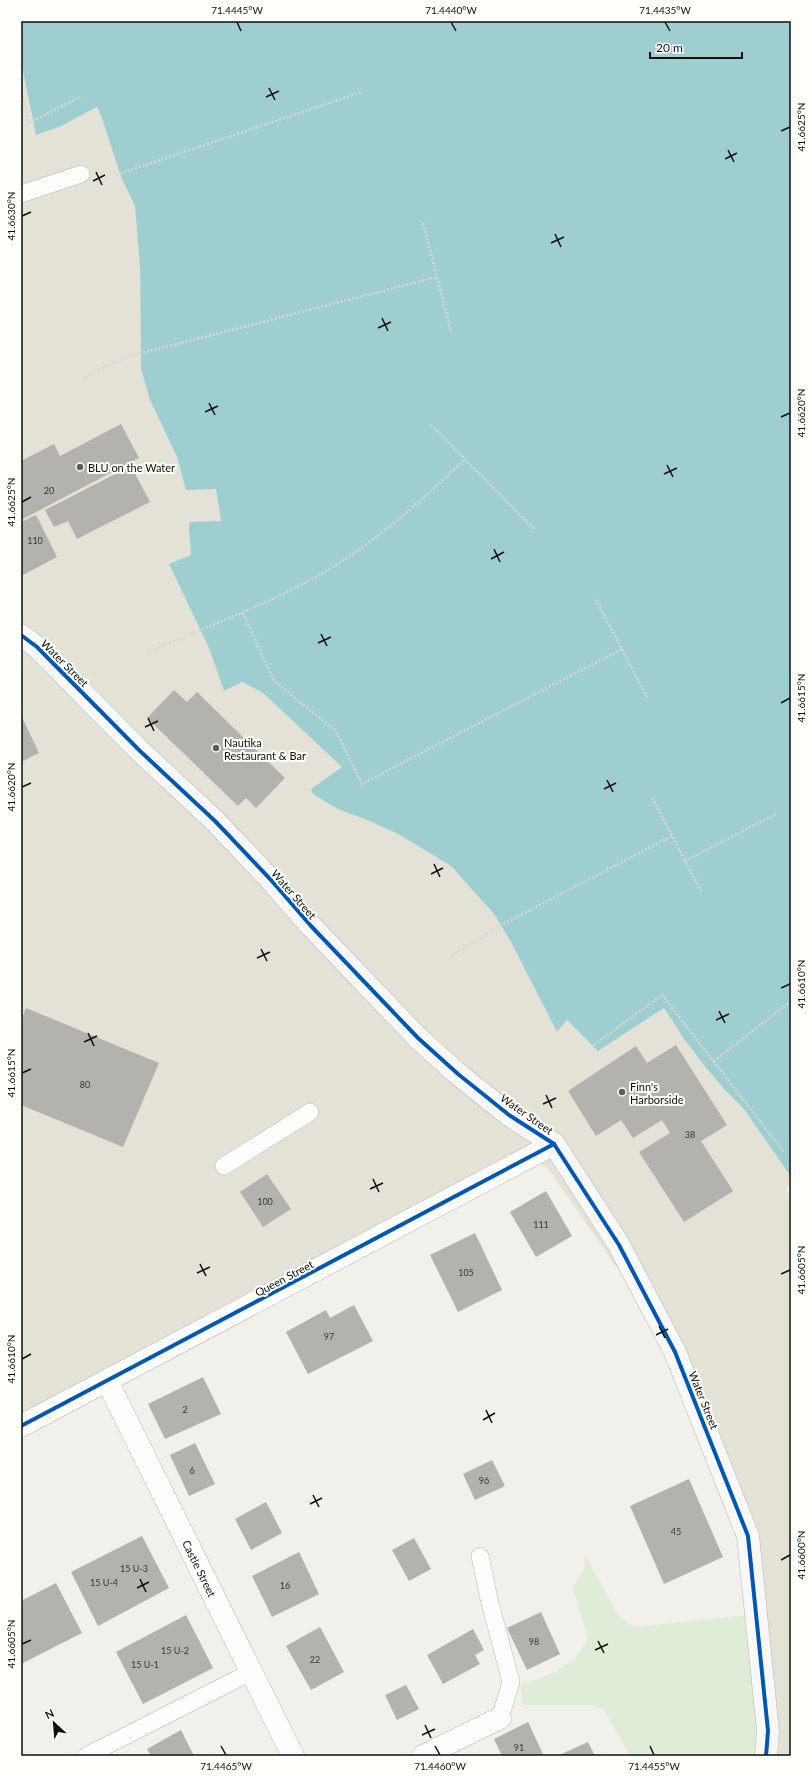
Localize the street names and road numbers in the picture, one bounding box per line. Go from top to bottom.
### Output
street label: Water Street [39,637,91,689]
street label: Water Street [269,867,319,921]
street label: Water Street [498,1091,556,1137]
street label: Queen Street [253,1257,316,1299]
street label: Water Street [686,1369,722,1431]
street label: Castle Street [180,1538,219,1599]

